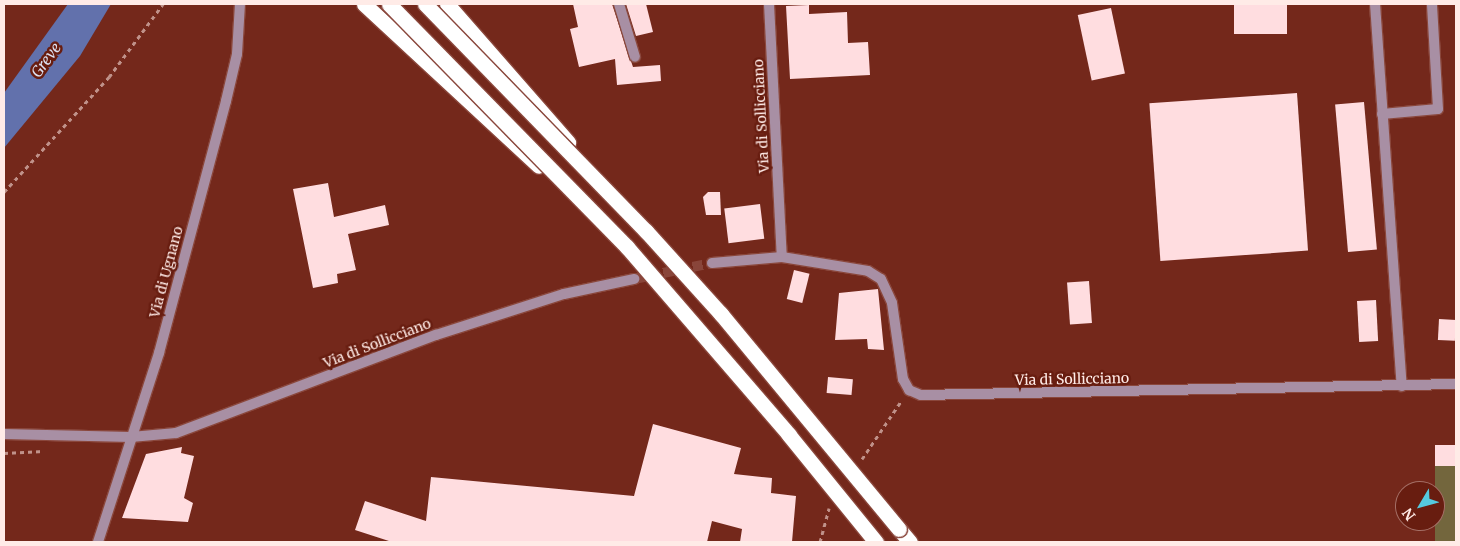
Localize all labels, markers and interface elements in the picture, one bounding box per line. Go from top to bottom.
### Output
water label: Greve [27,39,65,81]
street label: Via di Sollicciano [750,59,772,173]
street label: Via di Ugnano [146,224,186,320]
street label: Via di Sollicciano [321,315,433,371]
street label: Via di Sollicciano [1015,370,1129,388]
north arrow [1395,481,1445,531]
text: N [1398,505,1419,524]

